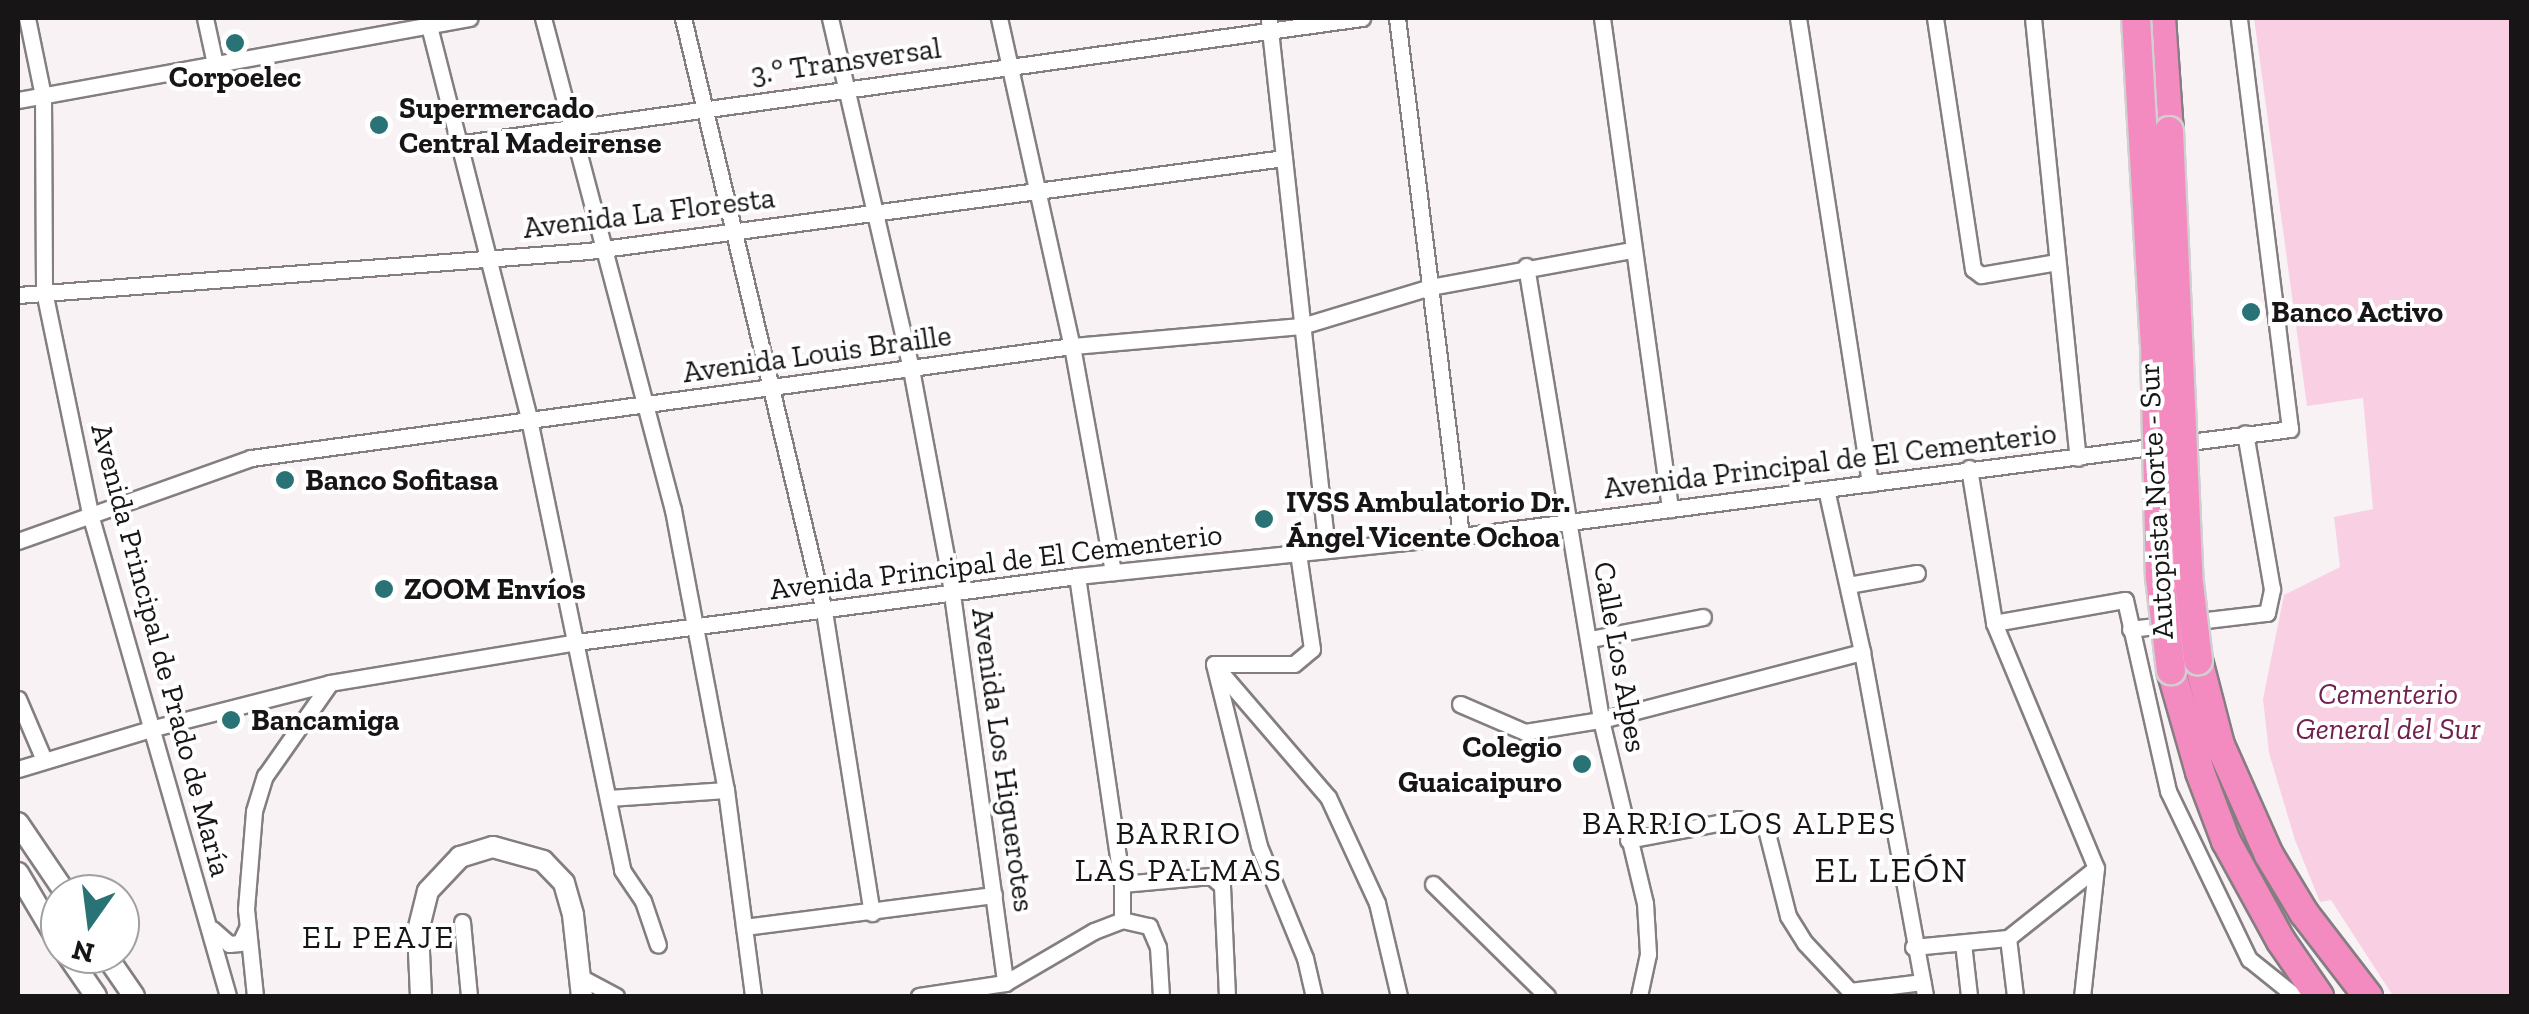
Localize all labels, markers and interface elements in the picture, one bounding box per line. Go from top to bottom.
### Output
street label: 3.° Transversal [748,30,944,92]
marker: Corpoelec [224,32,246,54]
place label: Corpoelec [169,59,301,95]
place label: Supermercado Central Madeirense [399,90,661,160]
marker: Supermercado Central Madeirense [368,114,390,136]
street label: Avenida La Floresta [521,180,777,246]
place label: Banco Activo [2271,294,2444,330]
marker: Banco Activo [2240,301,2262,323]
street label: Avenida Louis Braille [680,317,954,391]
street label: Autopista Norte - Sur [2131,362,2181,640]
street label: Avenida Principal de El Cementerio [1602,415,2058,507]
street label: Avenida Principal de Prado de María [83,420,239,880]
place label: Banco Sofitasa [305,462,498,498]
marker: Banco Sofitasa [274,469,296,491]
place label: IVSS Ambulatorio Dr. Ángel Vicente Ochoa [1286,484,1571,554]
marker: IVSS Ambulatorio Dr. Ángel Vicente Ochoa [1251,506,1277,532]
street label: Avenida Principal de El Cementerio [768,516,1224,608]
street label: Calle Los Alpes [1585,559,1655,755]
place label: ZOOM Envíos [404,571,586,607]
marker: ZOOM Envíos [373,578,395,600]
street label: Avenida Los Higuerotes [964,606,1042,914]
park label: Cementerio General del Sur [2295,676,2481,746]
place label: Bancamiga [251,702,399,738]
marker: Bancamiga [220,709,242,731]
place label: Colegio Guaicaipuro [1398,729,1562,800]
marker: Colegio Guaicaipuro [1571,753,1593,775]
district label: BARRIO LOS ALPES [1582,804,1898,842]
district label: BARRIO LAS PALMAS [1075,815,1283,890]
district label: EL LEÓN [1814,849,1970,891]
north arrow [40,874,140,974]
district label: EL PEAJE [302,918,456,956]
text: N [69,933,97,970]

